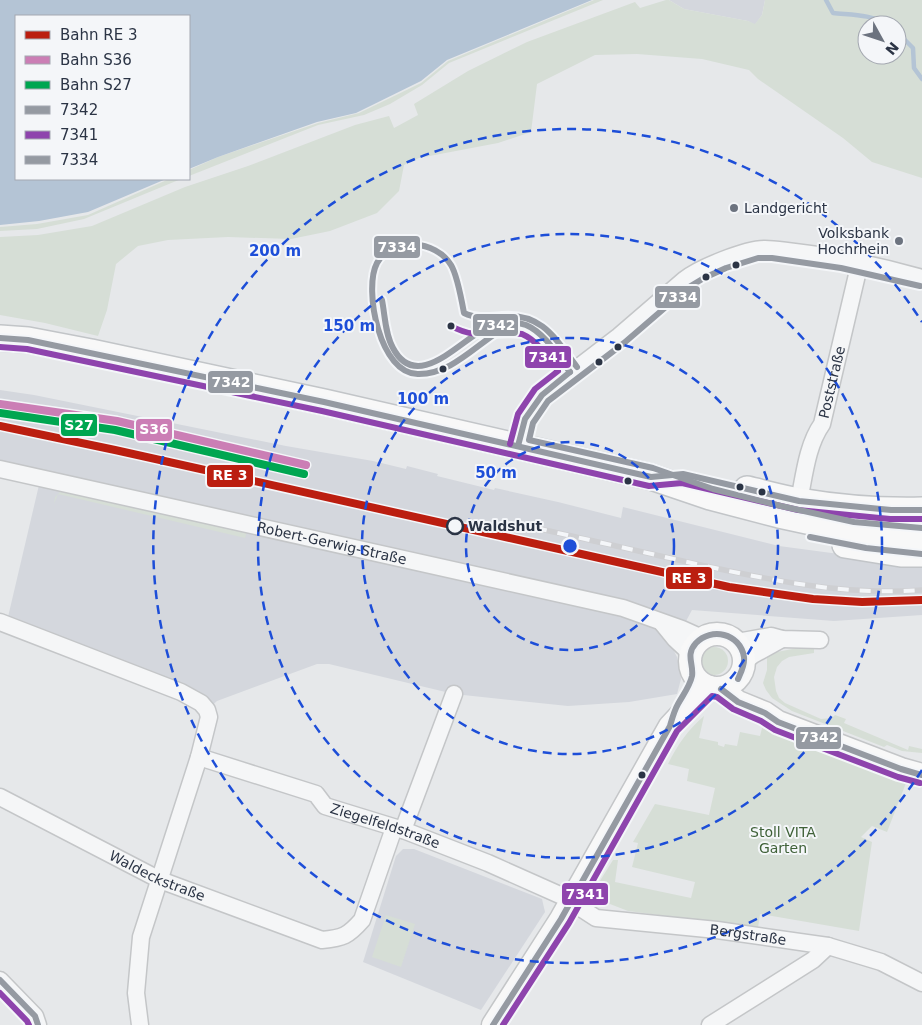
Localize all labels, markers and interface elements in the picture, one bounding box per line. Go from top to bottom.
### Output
legend [15,15,190,180]
north arrow [857,15,907,65]
text: Bahn RE 3 [60,26,137,44]
text: N [882,39,902,58]
text: Bahn S36 [60,51,132,69]
text: Bahn S27 [60,76,132,94]
text: 7342 [60,101,98,119]
text: 7341 [60,126,98,144]
text: 7334 [60,151,98,169]
place label: Landgericht [744,200,828,216]
marker: Landgericht [728,202,740,214]
place label: Volksbank Hochrhein [818,225,890,257]
line badge: 7334 [373,235,421,259]
marker: Volksbank Hochrhein [893,235,905,247]
text: 7334 [378,239,417,255]
text: 200 m [249,242,301,260]
unlabelled marker [731,260,741,270]
unlabelled marker [701,272,711,282]
line badge: 7334 [654,285,701,309]
text: 7334 [659,289,698,305]
line badge: 7342 [472,313,519,337]
text: 150 m [323,317,375,335]
text: 7342 [477,317,515,333]
unlabelled marker [446,321,456,331]
unlabelled marker [613,342,623,352]
street label: Poststraße [816,344,848,420]
line badge: 7341 [524,345,572,369]
text: 7341 [529,349,567,365]
unlabelled marker [594,357,604,367]
unlabelled marker [438,364,448,374]
line badge: 7342 [207,370,254,394]
text: 7342 [212,374,250,390]
text: 100 m [397,390,449,408]
line badge: S27 [60,413,98,437]
text: S27 [64,417,94,433]
line badge: S36 [135,418,173,442]
text: S36 [139,421,169,437]
line badge: RE 3 [206,464,254,488]
text: 50 m [475,464,517,482]
text: RE 3 [213,467,247,483]
unlabelled marker [623,476,633,486]
unlabelled marker [735,482,745,492]
unlabelled marker [757,487,767,497]
marker: Waldshut [446,517,464,535]
place label: Waldshut [468,518,542,534]
street label: Robert-Gerwig-Straße [256,519,408,567]
centre of rings [561,537,579,555]
line badge: RE 3 [665,566,713,590]
text: RE 3 [672,570,706,586]
line badge: 7342 [795,726,842,750]
text: 7342 [800,729,838,745]
unlabelled marker [637,770,647,780]
street label: Ziegelfeldstraße [328,800,442,852]
park label: Stoll VITA Garten [750,824,816,856]
street label: Waldeckstraße [107,847,207,904]
line badge: 7341 [561,882,609,906]
text: 7341 [566,886,604,902]
street label: Bergstraße [709,921,787,948]

